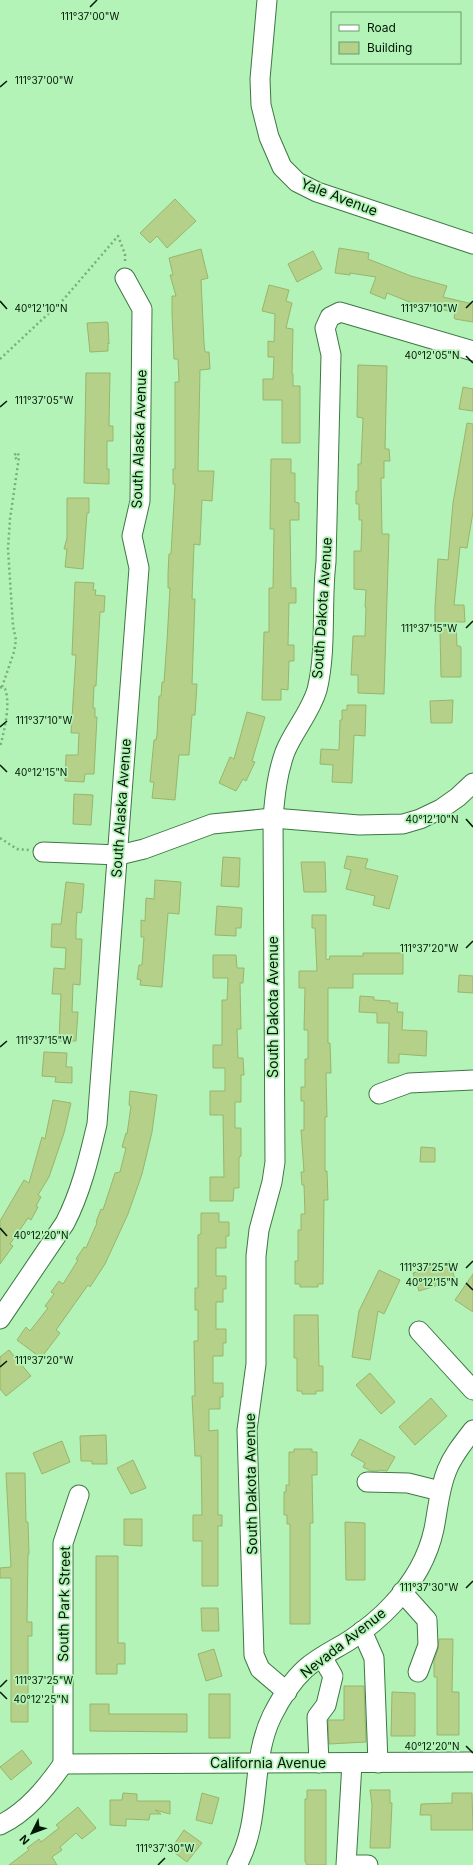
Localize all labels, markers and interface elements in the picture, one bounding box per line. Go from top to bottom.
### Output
text: 111°37'00"W [61,10,120,22]
legend [331,12,461,64]
text: Road [367,20,396,35]
text: Building [367,40,412,55]
text: 111°37'00"W [15,74,74,86]
street label: Yale Avenue [298,174,380,219]
text: 40°12'10"N [14,302,68,314]
text: 111°37'10"W [401,302,457,314]
text: 40°12'05"N [404,349,460,361]
street label: South Alaska Avenue [128,369,149,509]
text: 111°37'05"W [15,394,73,406]
street label: South Dakota Avenue [308,537,335,679]
text: 111°37'15"W [401,622,457,634]
text: 111°37'10"W [16,714,72,726]
street label: South Alaska Avenue [107,738,134,878]
text: 40°12'15"N [15,766,67,778]
text: 40°12'10"N [405,813,459,825]
street label: South Dakota Avenue [264,936,281,1078]
text: 111°37'20"W [400,942,458,954]
text: 111°37'15"W [16,1034,72,1046]
text: 40°12'20"N [13,1229,69,1241]
text: 111°37'25"W [400,1261,458,1273]
text: 40°12'15"N [406,1276,458,1288]
text: 111°37'20"W [15,1354,73,1366]
street label: South Dakota Avenue [241,1413,260,1555]
street label: South Park Street [54,1546,73,1662]
text: 111°37'30"W [400,1581,458,1593]
street label: Nevada Avenue [297,1604,389,1681]
text: 111°37'25"W [15,1674,73,1686]
text: 40°12'25"N [14,1693,68,1705]
text: 40°12'20"N [404,1740,460,1752]
street label: California Avenue [210,1754,326,1771]
north arrow [12,1813,52,1853]
text: N [17,1832,33,1847]
text: 111°37'30"W [136,1842,194,1854]

